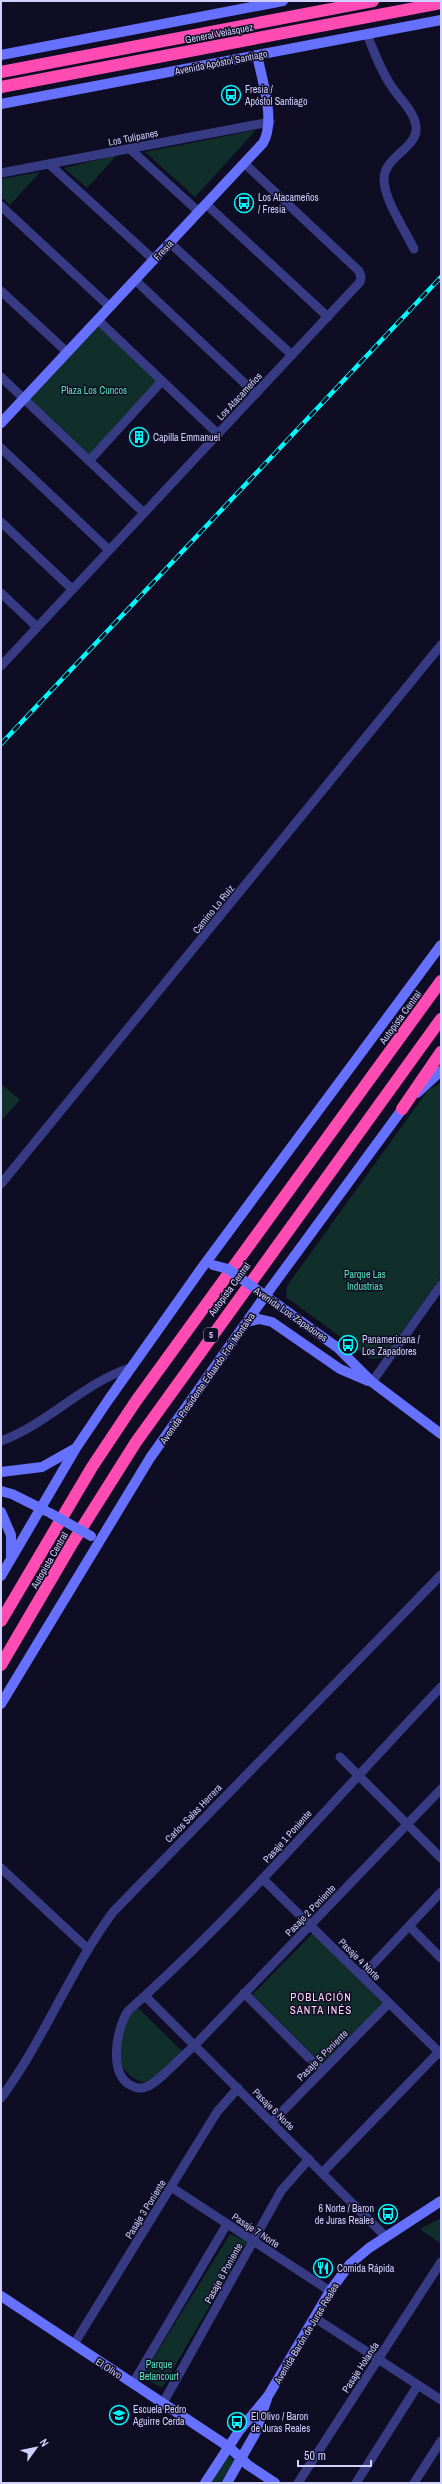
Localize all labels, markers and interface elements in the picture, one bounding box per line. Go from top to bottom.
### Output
street label: General Velásquez [184,20,254,46]
street label: Avenida Apóstol Santiago [173,47,269,78]
place label: Fresia / Apóstol Santiago [244,83,308,108]
bus stop icon: Fresia / Apóstol Santiago [220,84,242,106]
street label: Los Tulipanes [107,126,159,149]
place label: Los Atacameños / Fresia [258,191,319,216]
bus stop icon: Los Atacameños / Fresia [233,192,255,214]
street label: Fresia [151,237,176,263]
street label: Los Atacameños [214,370,265,423]
park label: Plaza Los Cuncos [61,384,127,397]
building icon: Capilla Emmanuel [128,426,150,448]
place label: Capilla Emmanuel [153,431,220,444]
street label: Camino Lo Ruiz [190,882,237,936]
street label: Autopista Central [376,988,424,1048]
street label: Autopista Central [205,1260,253,1320]
park label: Parque Las Industrias [344,1268,386,1293]
street label: Avenida Los Zapadores [251,1284,330,1345]
street label: Avenida Presidente Eduardo Frei Montalva [156,1310,258,1447]
road number: 5 [204,1328,218,1342]
place label: Panamericana / Los Zapadores [362,1333,421,1358]
bus stop icon: Panamericana / Los Zapadores [337,1334,359,1356]
street label: Autopista Central [27,1529,71,1592]
street label: Carlos Salas Herrera [162,1781,225,1845]
street label: Pasaje 1 Poniente [260,1807,315,1866]
street label: Pasaje 2 Poniente [282,1881,339,1939]
street label: Pasaje 4 Norte [336,1936,384,1983]
district label: POBLACIÓN SANTA INÉS [290,1990,352,2017]
street label: Pasaje 5 Poniente [294,2027,351,2084]
street label: Pasaje 6 Norte [250,2086,298,2133]
street label: Pasaje 3 Poniente [122,2177,169,2241]
place label: 6 Norte / Baron de Juras Reales [315,2202,374,2227]
bus stop icon: 6 Norte / Baron de Juras Reales [377,2203,399,2225]
street label: Pasaje 7 Norte [229,2210,282,2251]
street label: Pasaje 6 Poniente [202,2240,246,2306]
restaurant icon: Comida Rápida [312,2257,334,2279]
place label: Comida Rápida [337,2262,395,2275]
street label: Avenida Barón de Juras Reales [271,2280,342,2387]
street label: Pasaje Holanda [339,2339,382,2395]
street label: El Olivo [93,2355,125,2382]
park label: Parque Betancourt [139,2358,180,2383]
place label: Escuela Pedro Aguirre Cerda [132,2403,187,2428]
school or university icon: Escuela Pedro Aguirre Cerda [108,2404,130,2426]
place label: El Olivo / Baron de Juras Reales [251,2410,310,2435]
bus stop icon: El Olivo / Baron de Juras Reales [226,2411,248,2433]
north arrow [16,2428,56,2468]
text: N [37,2436,52,2449]
scale bar [298,2442,371,2468]
text: 50 m [304,2448,326,2464]

